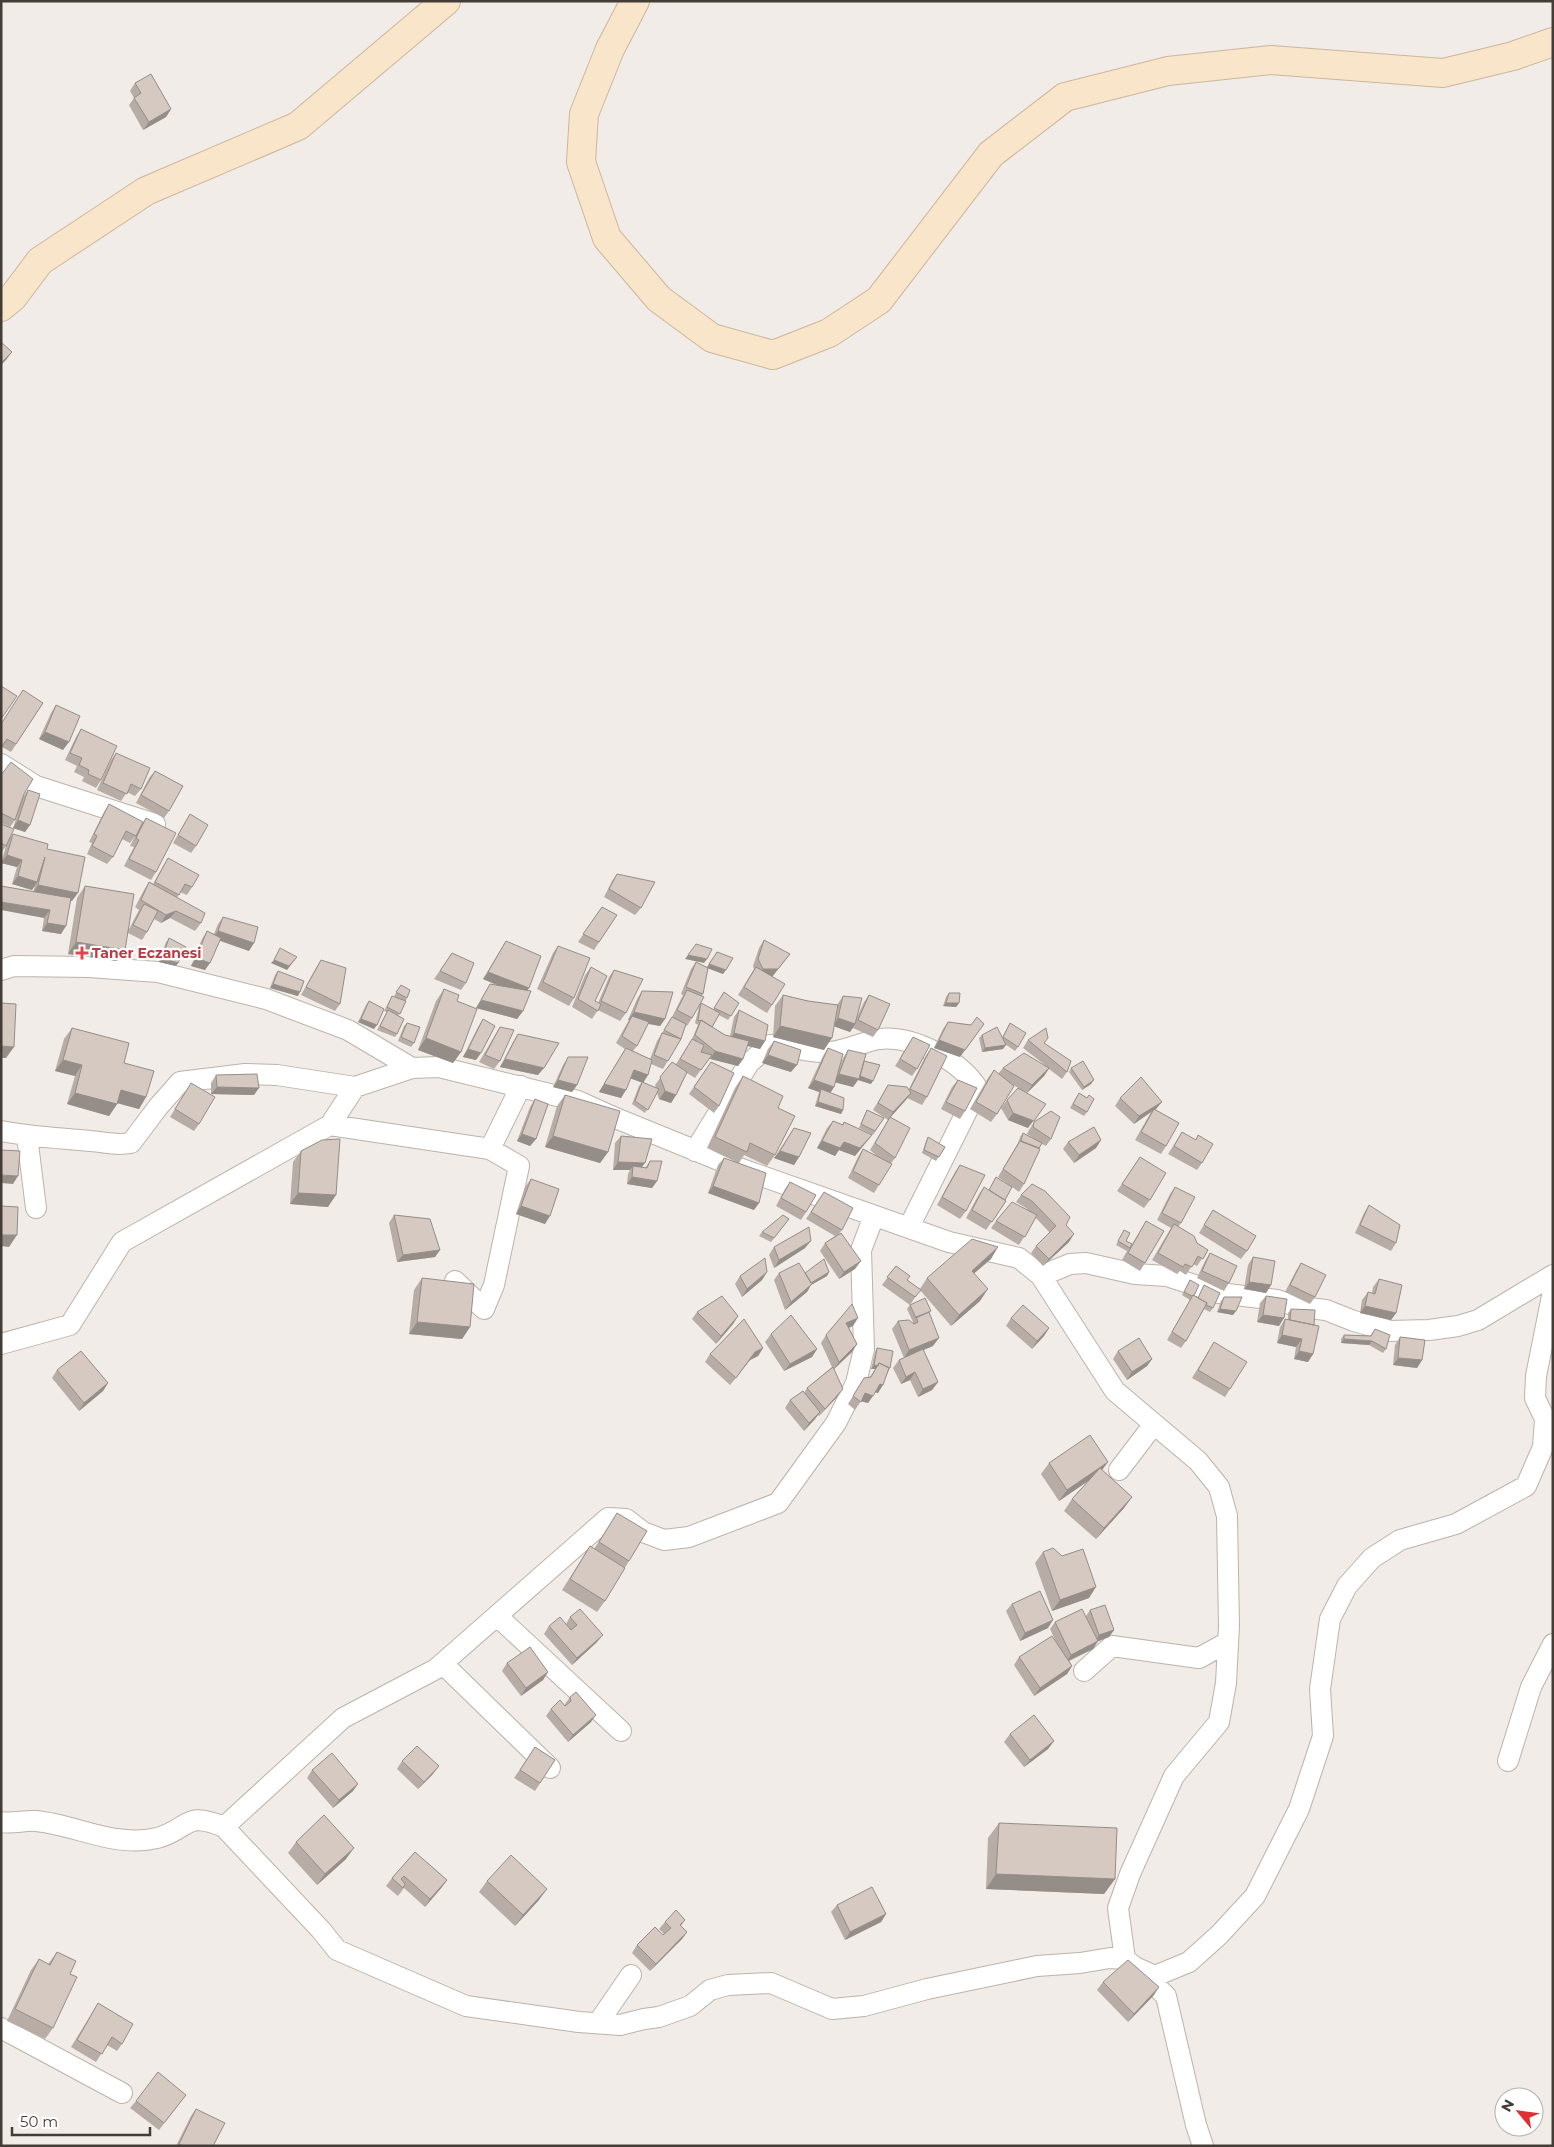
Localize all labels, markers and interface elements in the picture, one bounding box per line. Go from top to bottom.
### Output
place label: Taner Eczanesi [92,944,202,962]
marker: Taner Eczanesi [76,947,88,959]
north arrow [1494,2087,1544,2137]
text: N [1497,2096,1518,2115]
scale bar [12,2104,150,2136]
text: 50 m [20,2112,58,2131]

